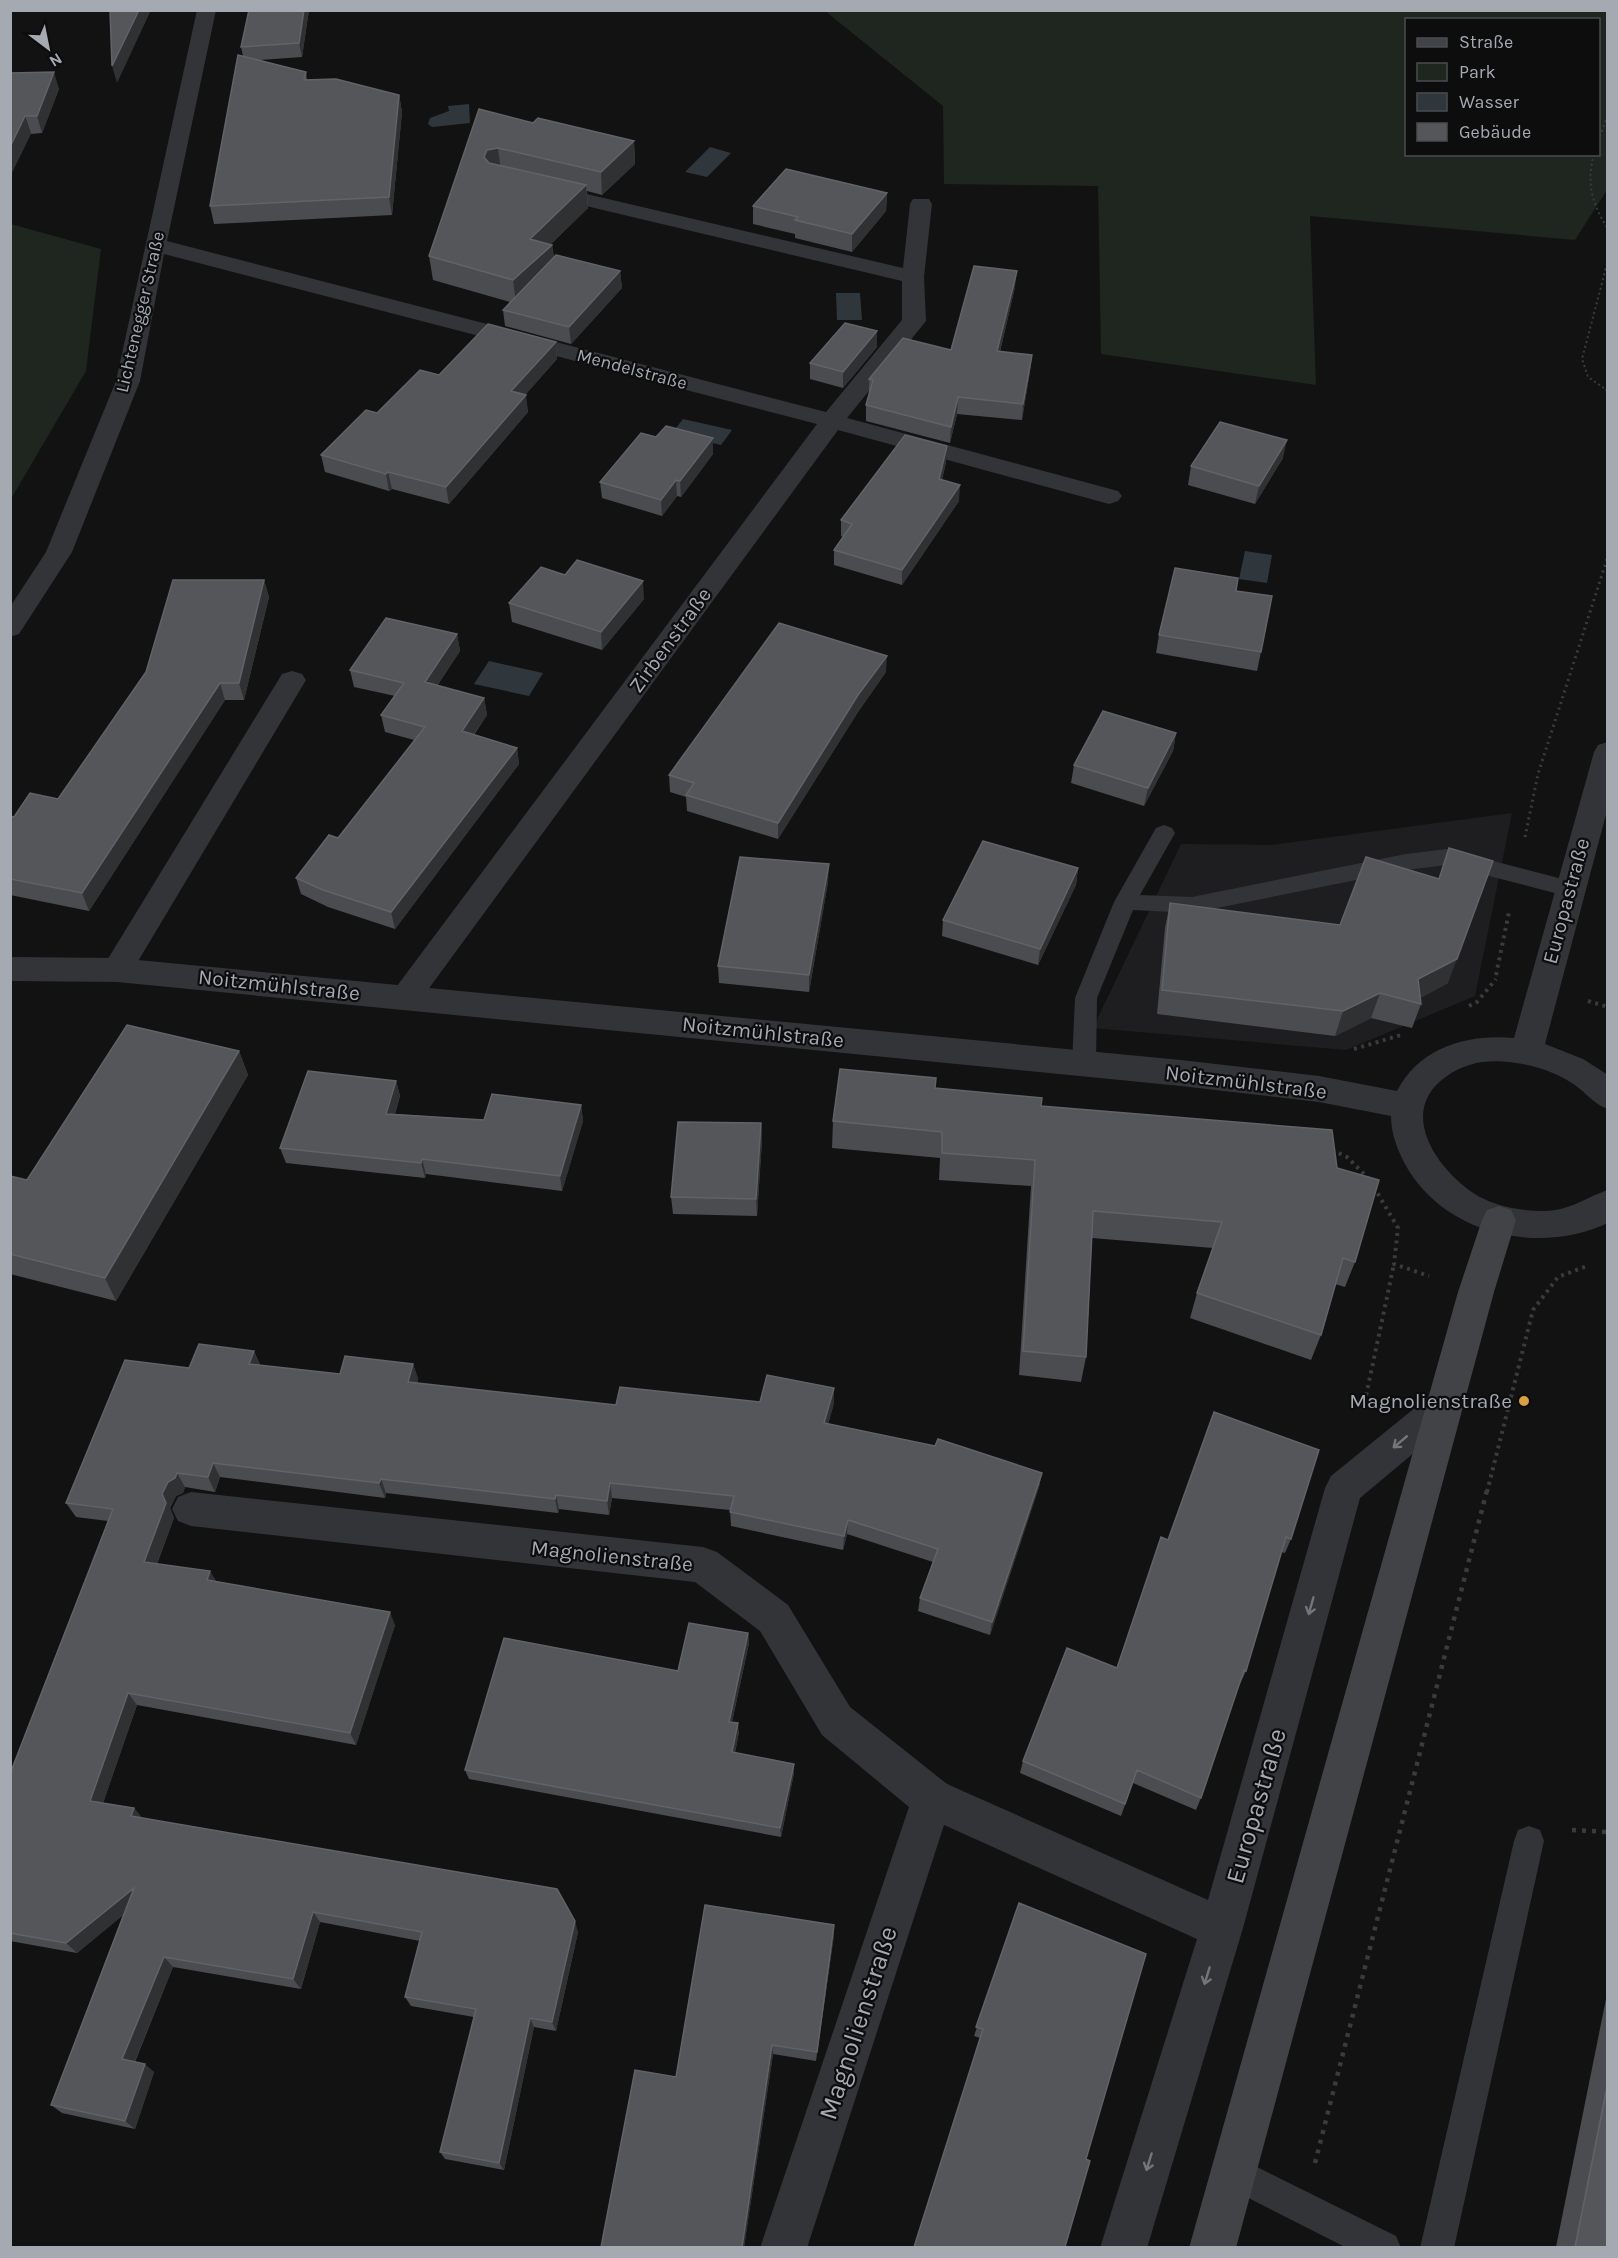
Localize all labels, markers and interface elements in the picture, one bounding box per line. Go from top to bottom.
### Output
north arrow [18,18,78,78]
legend [1405,18,1600,156]
text: Straße [1459,31,1513,53]
text: N [46,49,66,71]
text: Park [1459,61,1496,83]
text: Wasser [1459,91,1520,113]
text: Gebäude [1459,121,1531,143]
street label: Lichtenegger Straße [111,229,169,395]
street label: Mendelstraße [574,344,690,394]
street label: Zirbenstraße [624,583,716,697]
street label: Europastraße [1538,836,1594,966]
street label: Noitzmühlstraße [197,965,361,1005]
street label: Noitzmühlstraße [681,1012,845,1052]
street label: Noitzmühlstraße [1164,1060,1328,1104]
place label: Magnolienstraße [1349,1389,1512,1413]
marker: Magnolienstraße [1517,1394,1531,1408]
one-way arrow [1393,1435,1408,1449]
street label: Magnolienstraße [530,1536,694,1576]
one-way arrow [1305,1596,1317,1615]
street label: Europastraße [1219,1725,1293,1887]
street label: Magnolienstraße [812,1922,904,2124]
one-way arrow [1201,1966,1212,1985]
one-way arrow [1143,2152,1154,2171]

